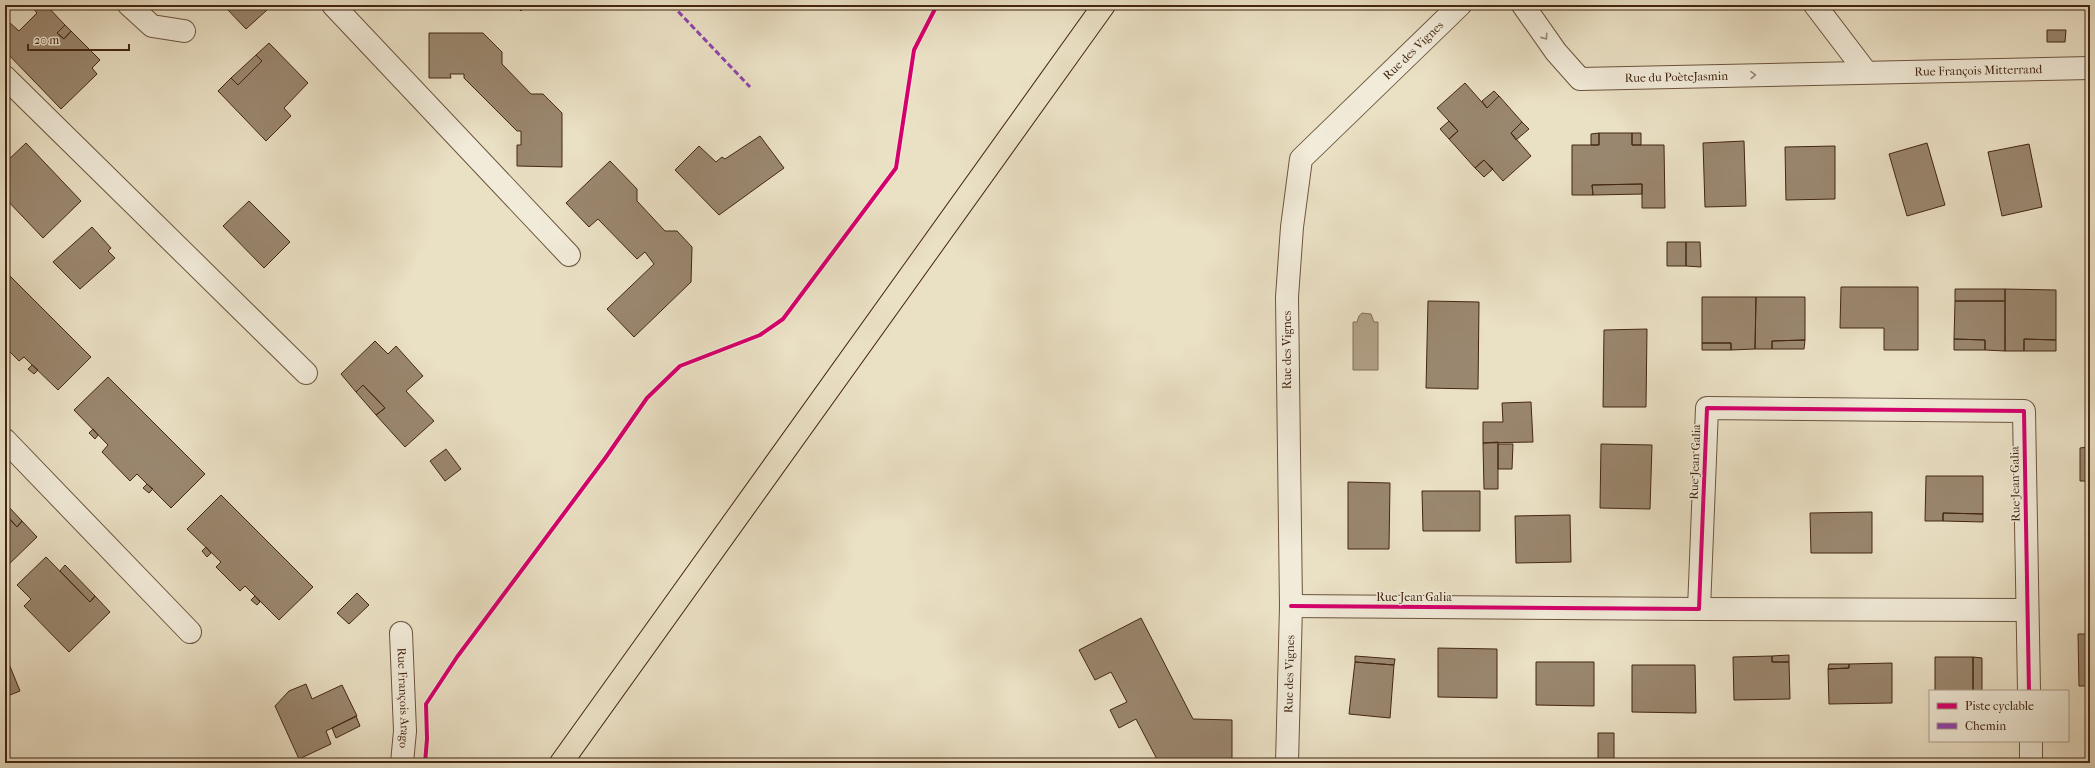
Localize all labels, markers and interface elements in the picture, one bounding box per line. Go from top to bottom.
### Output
street label: Rue des Vignes [1380,18,1447,83]
scale bar [28,26,129,52]
one-way arrow [1540,32,1547,39]
text: 20 m [34,33,59,47]
street label: Rue François Mitterrand [1914,62,2043,79]
street label: Rue du PoèteJasmin [1625,69,1728,85]
one-way arrow [1750,71,1756,79]
street label: Rue des Vignes [1280,310,1294,389]
street label: Rue Jean Galia [1687,424,1703,500]
street label: Rue Jean Galia [2007,446,2023,522]
street label: Rue Jean Galia [1376,590,1452,604]
street label: Rue des Vignes [1281,634,1297,713]
street label: Rue François Arago [395,647,412,749]
legend [1929,690,2069,742]
text: Piste cyclable [1965,699,2034,713]
text: Chemin [1965,719,2006,733]

